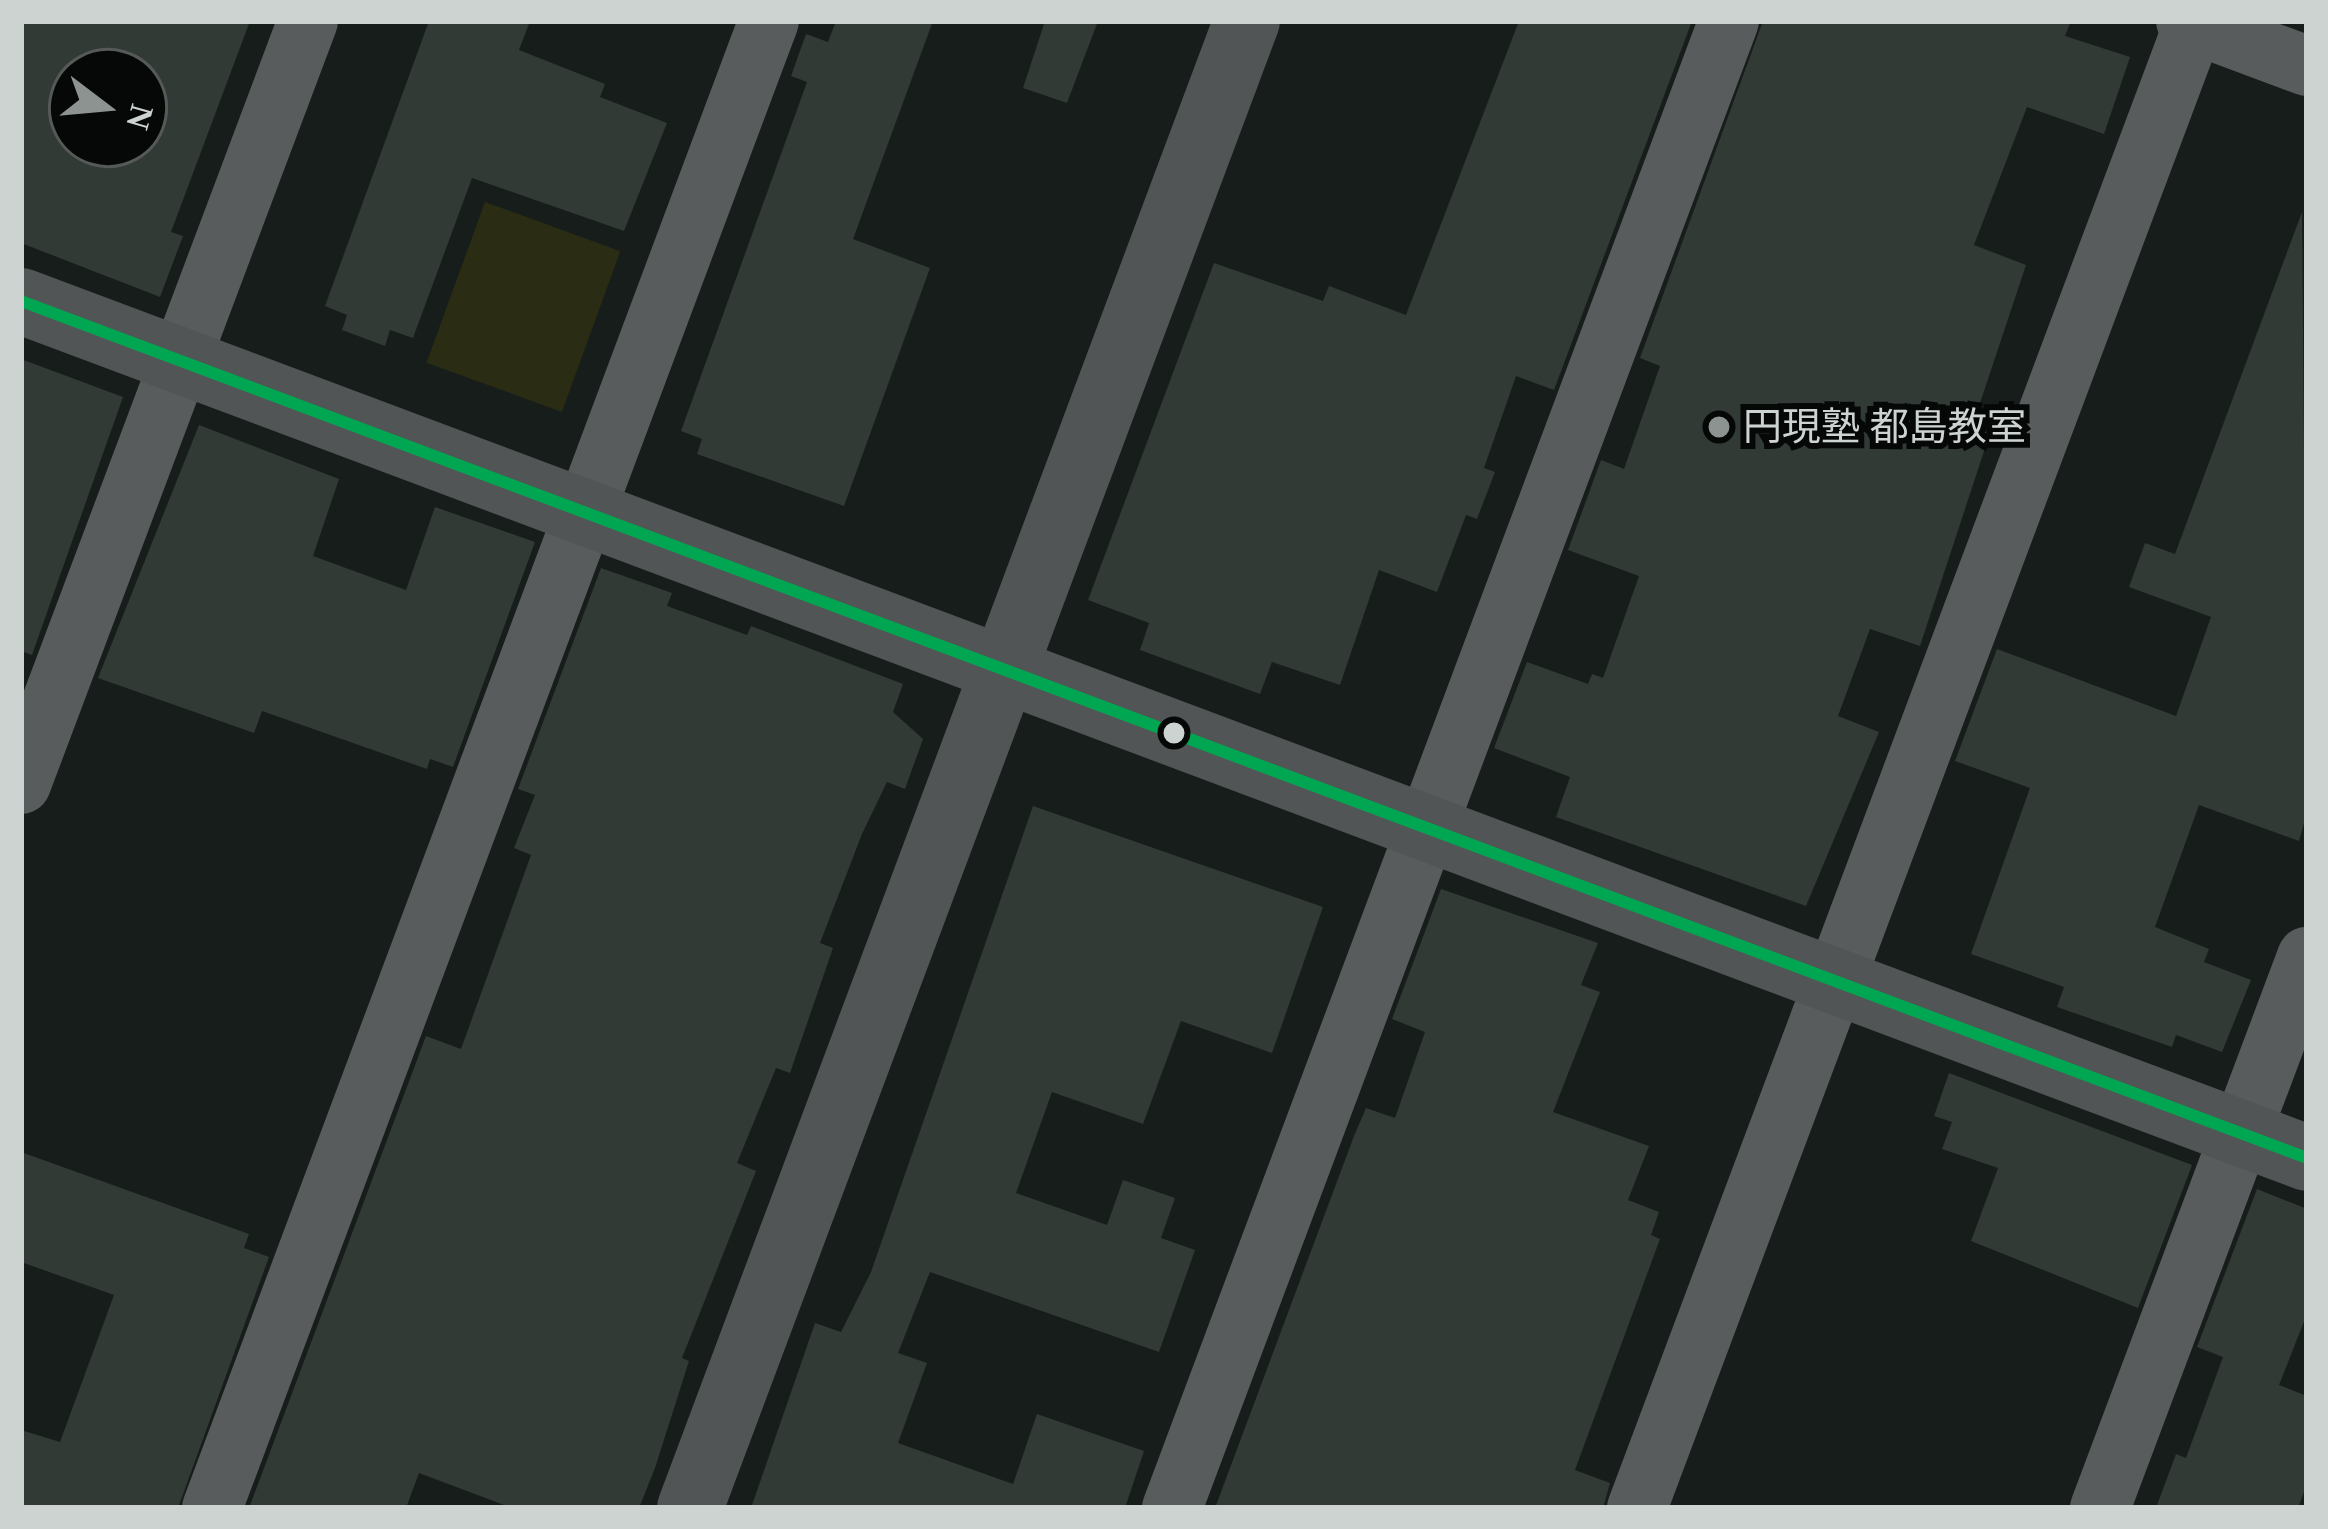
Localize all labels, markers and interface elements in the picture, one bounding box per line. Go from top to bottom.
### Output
north arrow [48,48,168,168]
text: N [119,101,160,134]
place label: 円現塾 都島教室 [1743,404,2026,450]
marker: 円現塾 都島教室 [1706,414,1732,440]
unlabelled marker [1163,722,1185,744]

